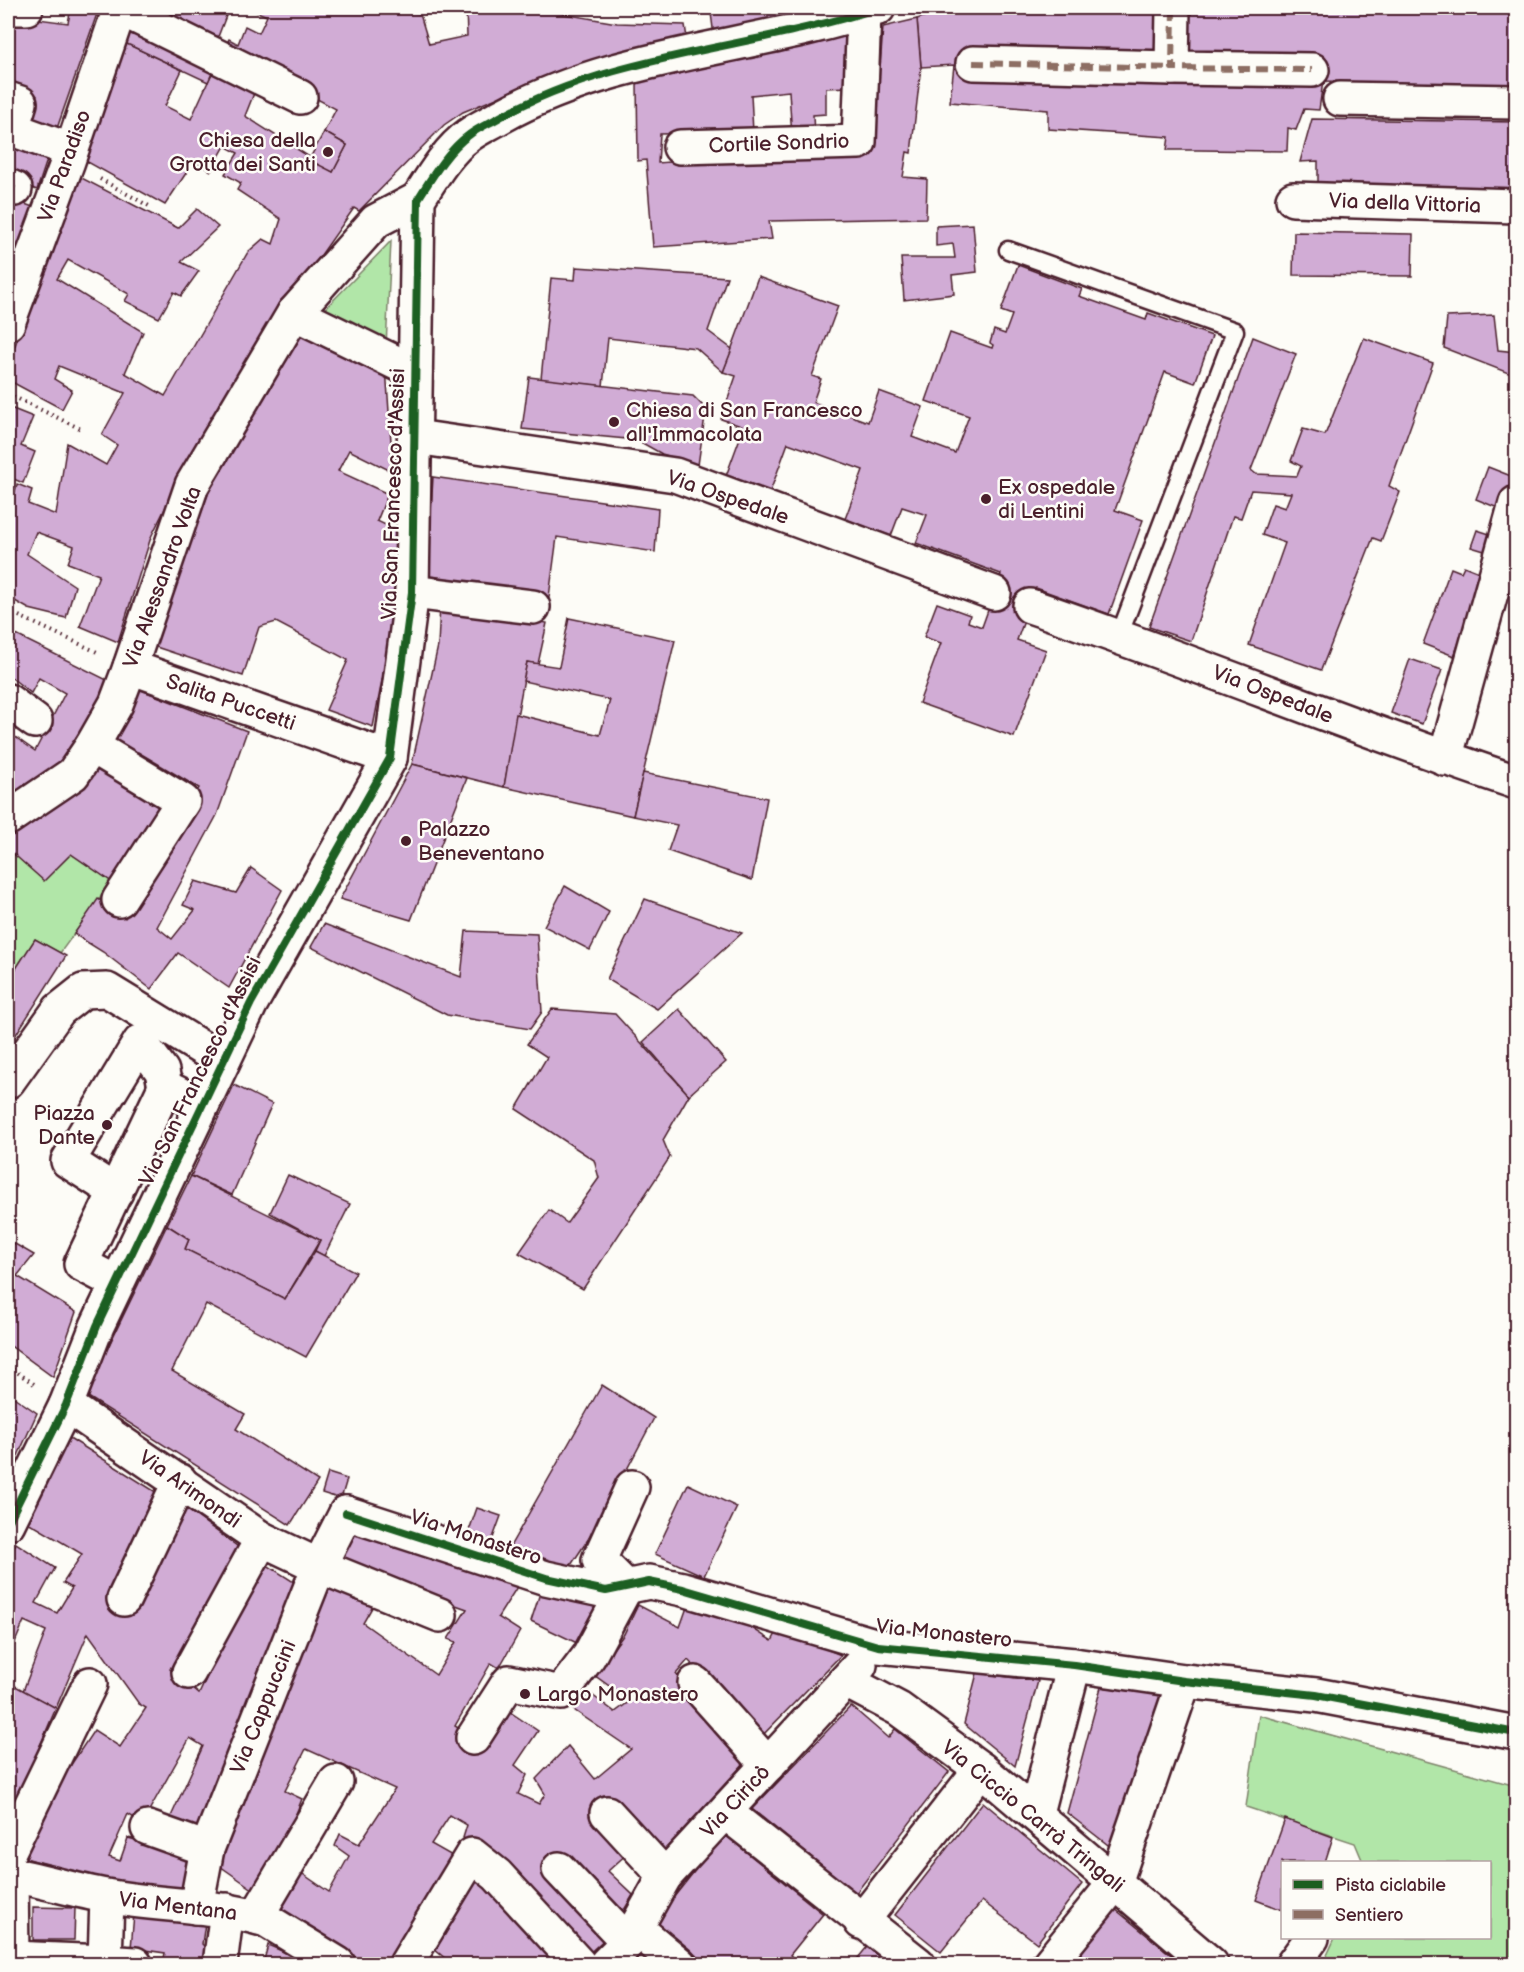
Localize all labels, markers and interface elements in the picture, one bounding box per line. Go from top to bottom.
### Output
street label: Via Paradiso [33,106,96,226]
place label: Chiesa della Grotta dei Santi [169,128,316,177]
street label: Cortile Sondrio [708,129,850,158]
marker: Chiesa della Grotta dei Santi [321,145,335,159]
street label: Via della Vittoria [1328,188,1482,219]
street label: Via San Francesco d'Assisi [377,368,410,620]
place label: Chiesa di San Francesco all'Immacolata [626,398,863,447]
marker: Chiesa di San Francesco all'Immacolata [607,415,621,429]
street label: Via Ospedale [664,465,792,530]
place label: Ex ospedale di Lentini [998,475,1115,524]
street label: Via Alessandro Volta [118,483,207,671]
marker: Ex ospedale di Lentini [979,492,993,506]
street label: Via Ospedale [1209,660,1337,729]
street label: Salita Puccetti [163,669,299,736]
place label: Palazzo Beneventano [418,817,545,866]
marker: Palazzo Beneventano [399,834,413,848]
street label: Via San Francesco d'Assisi [134,953,267,1190]
place label: Piazza Dante [33,1101,95,1150]
marker: Piazza Dante [100,1118,114,1132]
street label: Via Arimondi [134,1445,246,1534]
street label: Via Monastero [407,1504,545,1571]
street label: Via Monastero [875,1614,1013,1653]
street label: Via Cappuccini [225,1637,302,1778]
place label: Largo Monastero [537,1682,699,1707]
marker: Largo Monastero [518,1687,532,1701]
street label: Via Ciccio Carrà Tringali [936,1735,1129,1898]
street label: Via Ciricò [695,1760,775,1843]
legend [1281,1861,1491,1939]
text: Pista ciclabile [1335,1875,1446,1896]
street label: Via Mentana [117,1887,239,1926]
text: Sentiero [1335,1905,1404,1926]

